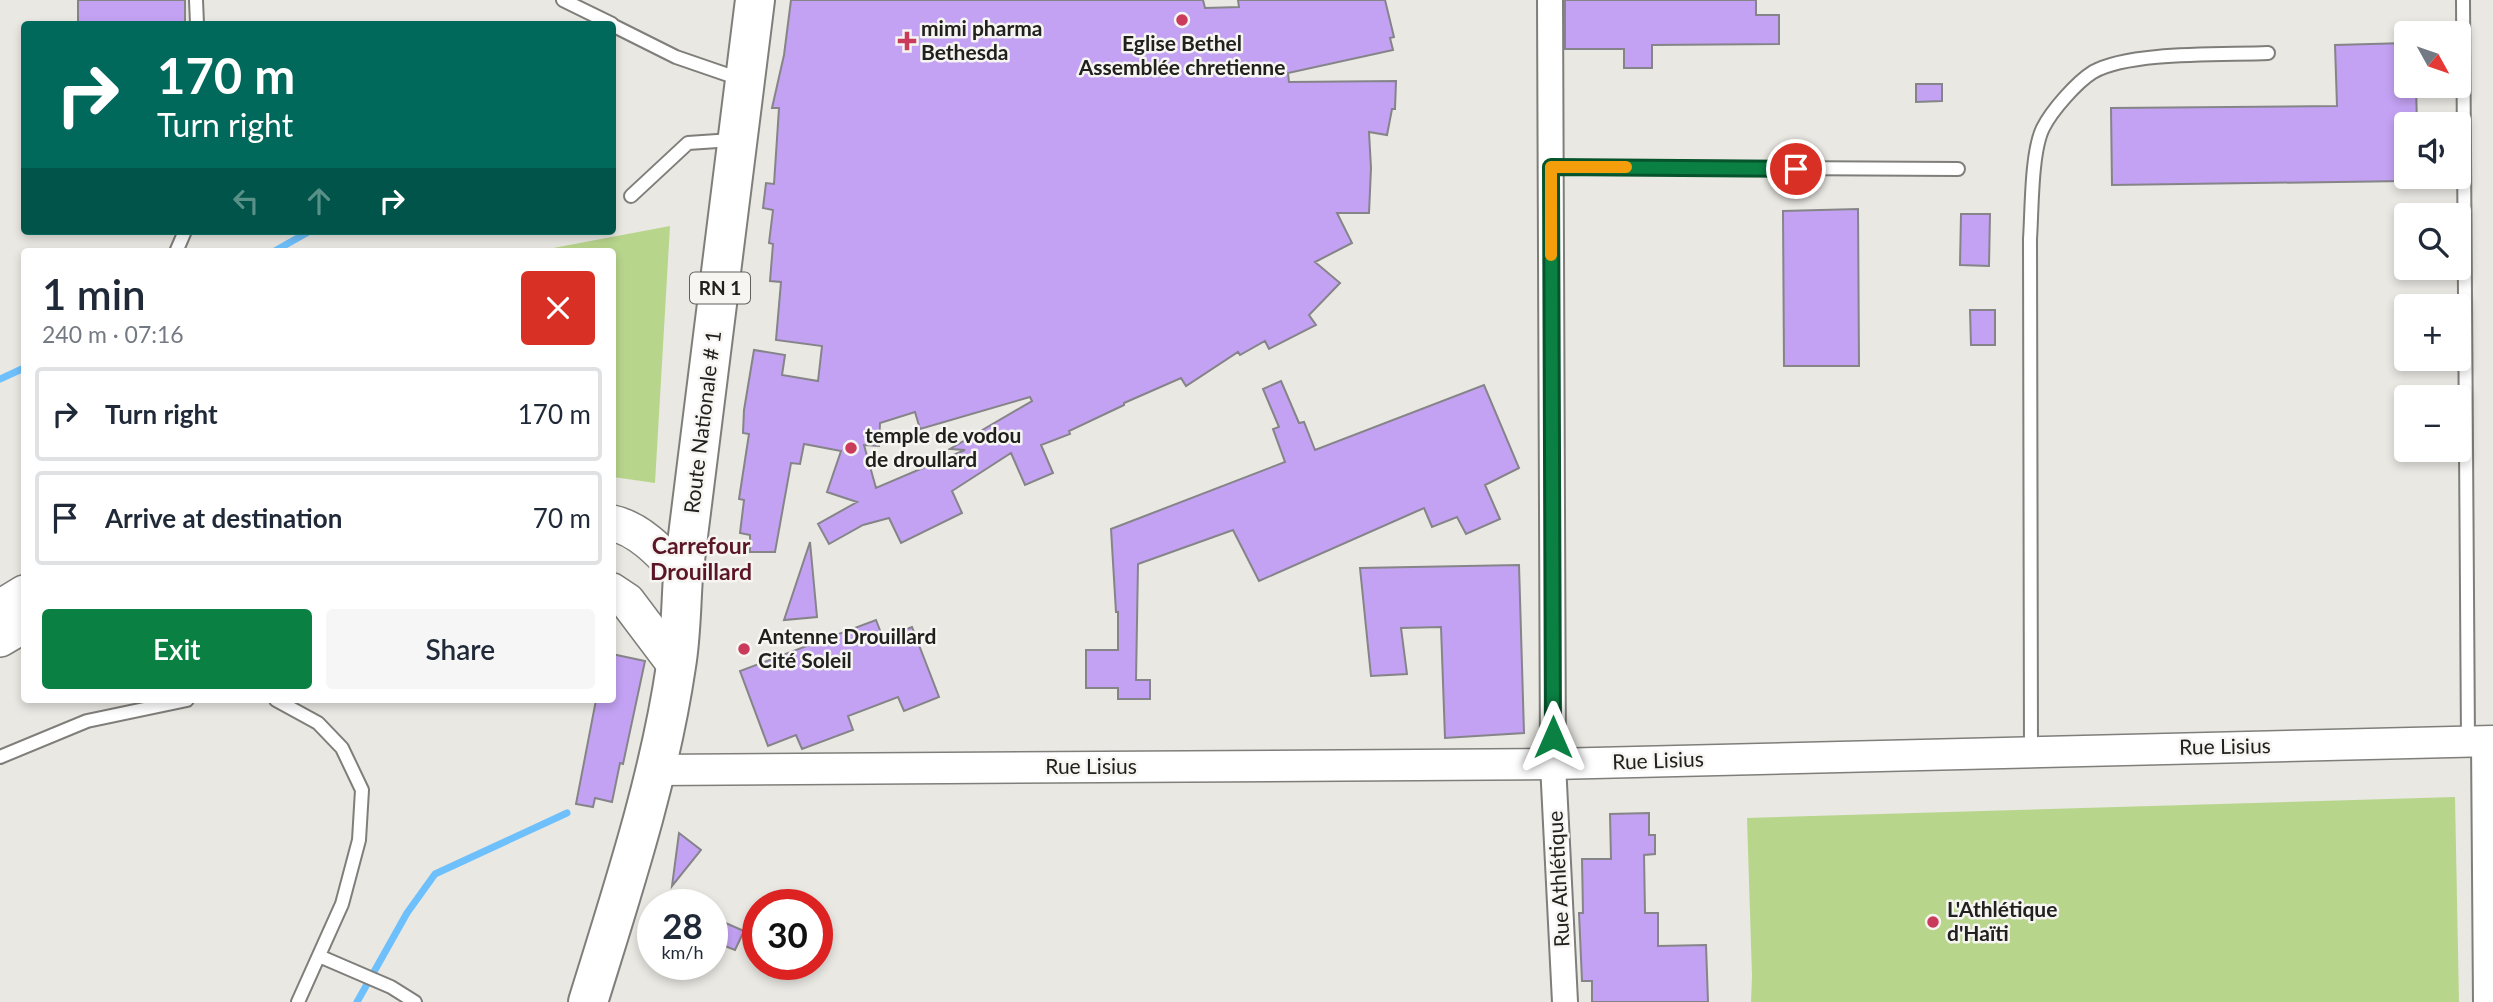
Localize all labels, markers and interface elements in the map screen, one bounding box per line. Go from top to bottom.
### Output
marker: Eglise Bethel Assemblée chretienne [1174,12,1190,28]
place label: mimi pharma Bethesda [921,15,1042,64]
north arrow [2394,21,2471,98]
map controls [2394,21,2471,462]
place label: Eglise Bethel Assemblée chretienne [1078,30,1285,79]
marker: mimi pharma Bethesda [899,33,915,49]
text: 170 m [157,46,295,104]
icon: right [42,49,133,140]
text: Turn right [157,105,293,144]
button: sound [2394,112,2471,189]
pin [1766,139,1826,199]
icon: arrive [1777,150,1815,188]
icon: left [227,182,265,220]
icon: ahead [300,182,338,220]
icon: right [373,182,411,220]
button: search [2394,203,2471,280]
text: 1 min [42,269,146,319]
button: close [521,271,595,345]
road number: RN 1 [690,272,750,304]
button: + [2394,294,2471,371]
text: 240 m · 07:16 [42,320,184,348]
street label: Route Nationale # 1 [678,329,725,515]
button: − [2394,385,2471,462]
icon: right [46,395,84,433]
text: Turn right [105,398,218,430]
text: 170 m [518,398,591,430]
place label: temple de vodou de droullard [865,422,1021,471]
marker: temple de vodou de droullard [843,440,859,456]
icon: arrive [46,499,84,537]
text: Arrive at destination [105,502,342,534]
text: 70 m [533,502,591,534]
district label: Carrefour Drouillard [650,531,752,585]
button: Exit [42,609,312,689]
button: Share [326,609,595,689]
place label: Antenne Drouillard Cité Soleil [757,623,936,672]
marker: Antenne Drouillard Cité Soleil [736,641,752,657]
position arrow [1516,700,1590,774]
street label: Rue Lisius [2179,732,2271,759]
street label: Rue Lisius [1612,745,1704,774]
street label: Rue Lisius [1045,753,1137,778]
street label: Rue Athlétique [1541,810,1574,948]
speed limit sign: 30 [742,889,833,980]
place label: L'Athlétique d'Haïti [1947,896,2057,945]
text: 28 [662,904,703,946]
marker: L'Athlétique d'Haïti [1925,914,1941,930]
text: km/h [661,941,704,963]

